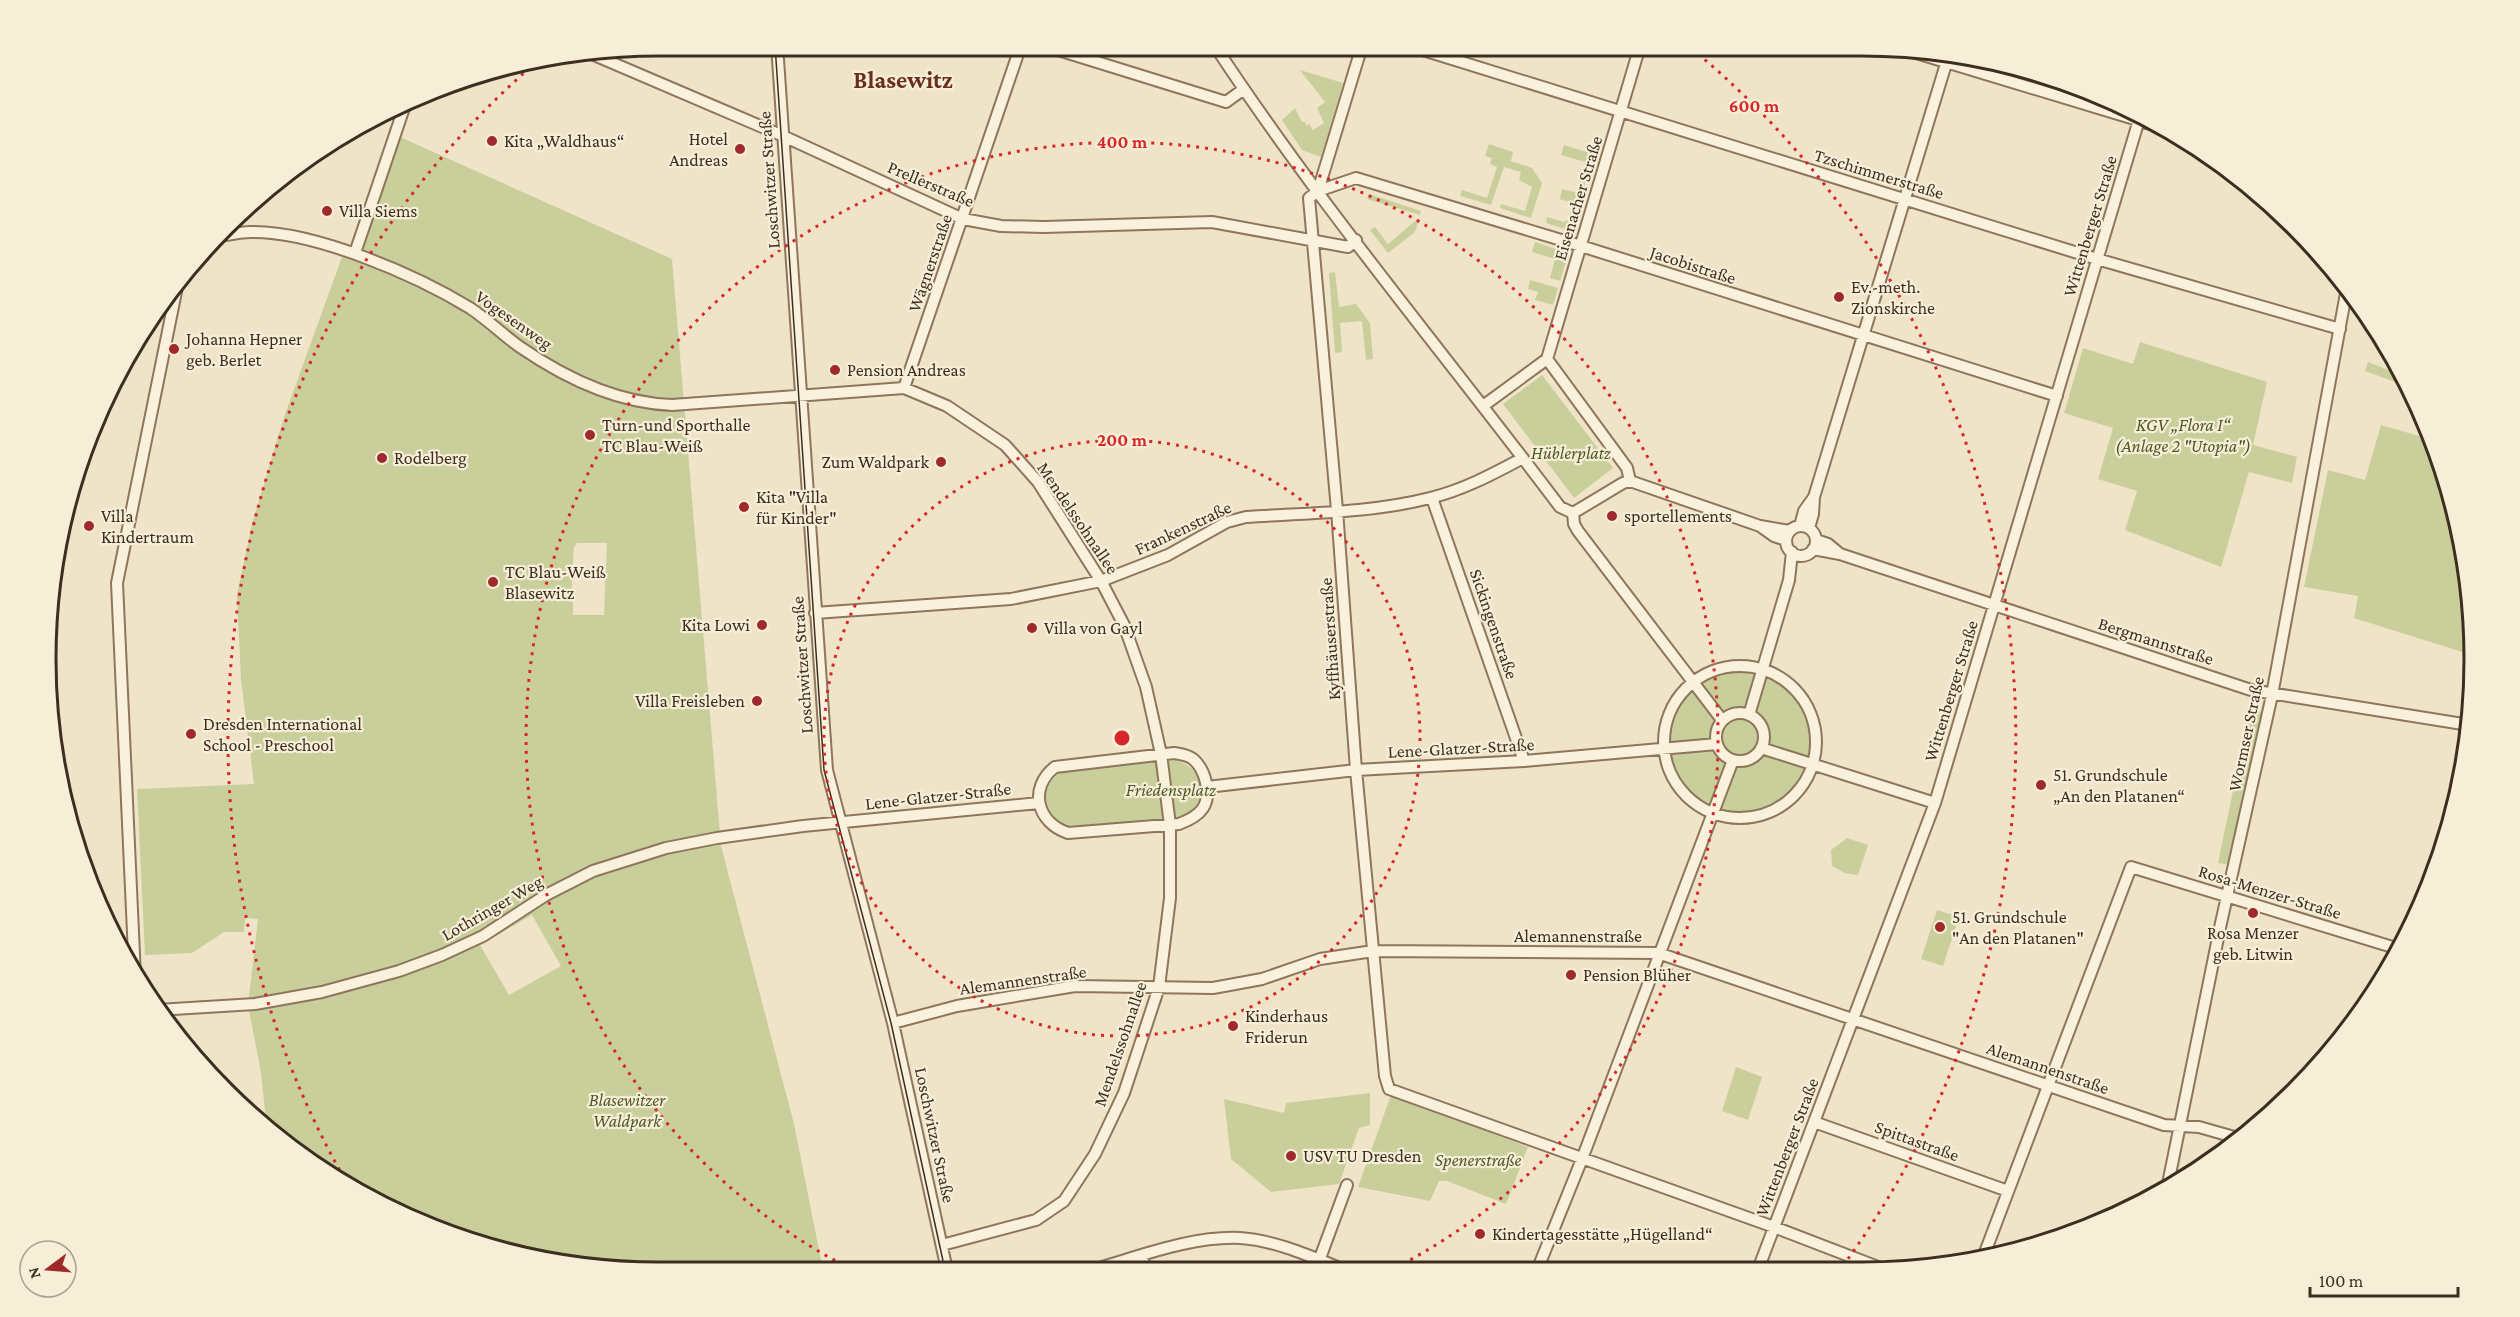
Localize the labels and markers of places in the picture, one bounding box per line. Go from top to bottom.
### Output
place label: Hotel Andreas [669,129,728,170]
place label: Kita „Waldhaus“ [504,131,624,151]
marker: Kita „Waldhaus“ [485,134,499,148]
marker: Hotel Andreas [733,142,747,156]
place label: Villa Siems [339,201,417,221]
marker: Villa Siems [320,204,334,218]
place label: Ev.-meth. Zionskirche [1851,277,1935,318]
marker: Ev.-meth. Zionskirche [1832,290,1846,304]
place label: Johanna Hepner geb. Berlet [184,329,303,370]
marker: Johanna Hepner geb. Berlet [167,342,181,356]
place label: Pension Andreas [847,360,966,380]
marker: Pension Andreas [828,363,842,377]
place label: Turn-und Sporthalle TC Blau-Weiß [602,415,751,456]
marker: Turn-und Sporthalle TC Blau-Weiß [583,428,597,442]
place label: Rodelberg [394,448,467,468]
marker: Rodelberg [375,451,389,465]
place label: Zum Waldpark [822,452,929,472]
marker: Zum Waldpark [934,455,948,469]
place label: Kita "Villa für Kinder" [756,487,837,528]
marker: Kita "Villa für Kinder" [737,500,751,514]
place label: Villa Kindertraum [101,506,194,547]
place label: sportellements [1624,506,1732,526]
marker: sportellements [1605,509,1619,523]
marker: Villa Kindertraum [82,519,96,533]
place label: TC Blau-Weiß Blasewitz [505,562,606,603]
marker: TC Blau-Weiß Blasewitz [486,575,500,589]
place label: Kita Lowi [682,615,750,635]
marker: Kita Lowi [755,618,769,632]
place label: Villa von Gayl [1044,618,1143,638]
marker: Villa von Gayl [1025,621,1039,635]
place label: Villa Freisleben [635,691,745,711]
marker: Villa Freisleben [750,694,764,708]
place label: Dresden International School - Preschool [203,714,362,755]
marker: Dresden International School - Preschool [184,727,198,741]
centre of rings [1112,728,1132,748]
place label: 51. Grundschule „An den Platanen“ [2053,765,2185,806]
marker: 51. Grundschule „An den Platanen“ [2034,778,2048,792]
marker: Rosa Menzer geb. Litwin [2246,906,2260,920]
place label: 51. Grundschule "An den Platanen" [1952,907,2084,948]
marker: 51. Grundschule "An den Platanen" [1933,920,1947,934]
place label: Rosa Menzer geb. Litwin [2207,923,2300,964]
place label: Pension Blüher [1583,965,1692,985]
marker: Pension Blüher [1564,968,1578,982]
place label: Kinderhaus Friderun [1245,1006,1328,1047]
marker: Kinderhaus Friderun [1226,1019,1240,1033]
place label: USV TU Dresden [1303,1146,1422,1166]
marker: USV TU Dresden [1284,1149,1298,1163]
place label: Kindertagesstätte „Hügelland“ [1492,1224,1712,1244]
marker: Kindertagesstätte „Hügelland“ [1473,1227,1487,1241]

